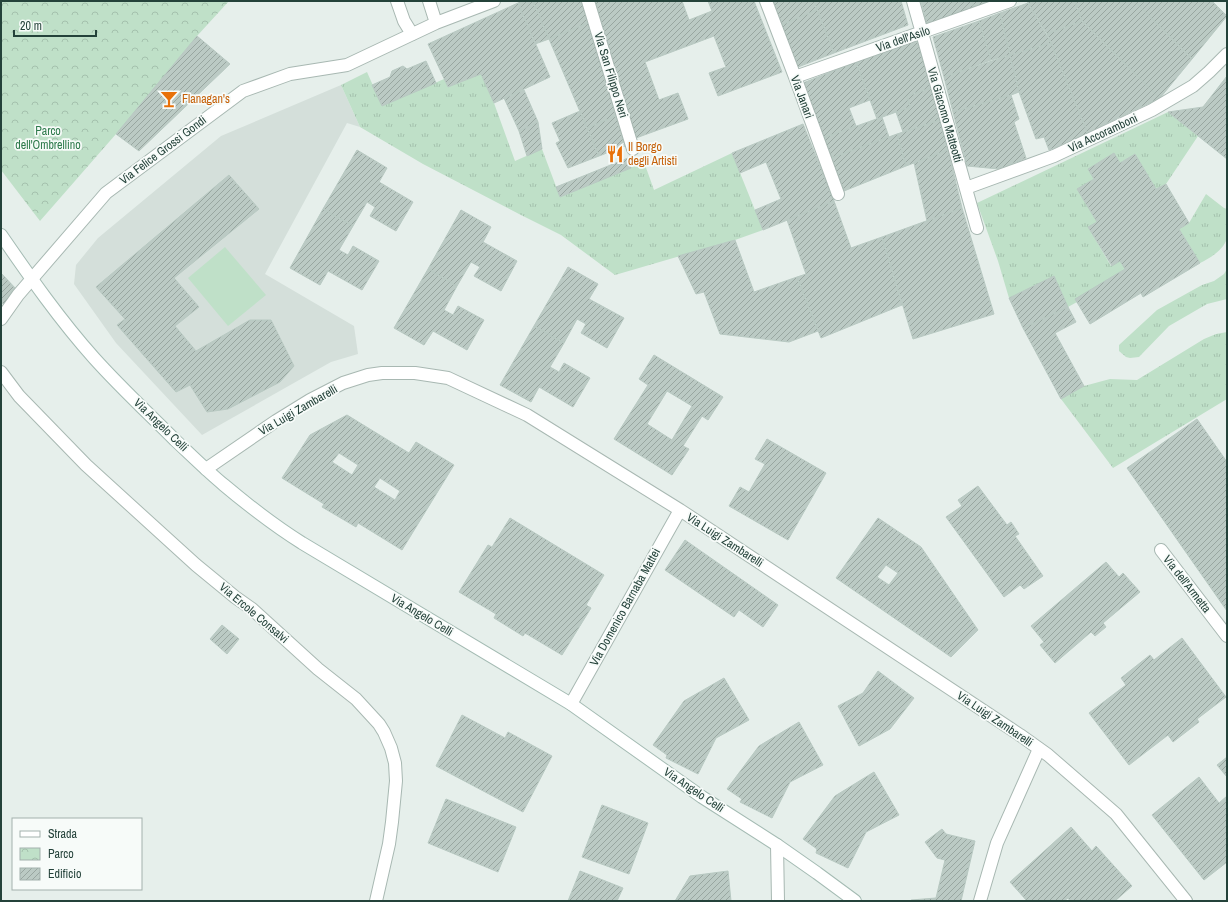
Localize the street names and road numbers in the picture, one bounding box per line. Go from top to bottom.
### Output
street label: Via dell'Asilo [874,22,932,56]
street label: Via San Filippo Neri [590,30,632,120]
street label: Via Giacomo Matteotti [924,66,966,164]
street label: Via Janari [787,73,817,121]
street label: Via Accoramboni [1066,110,1140,156]
street label: Via Felice Grossi Gondi [116,112,210,188]
street label: Via Luigi Zambarelli [256,381,340,439]
street label: Via Angelo Celli [130,395,192,455]
street label: Via Luigi Zambarelli [684,509,766,571]
street label: Via Domenico Barnaba Mattei [586,545,664,669]
street label: Via dell'Armetta [1159,552,1215,617]
street label: Via Ercole Consalvi [216,579,292,647]
street label: Via Angelo Celli [388,590,456,640]
street label: Via Luigi Zambarelli [954,688,1036,750]
street label: Via Angelo Celli [661,764,727,816]

